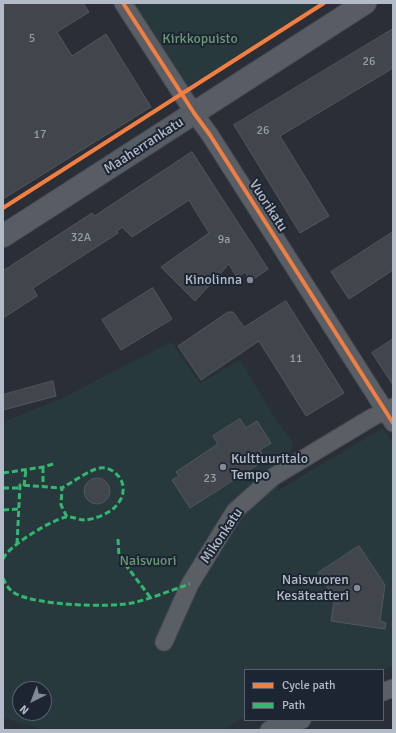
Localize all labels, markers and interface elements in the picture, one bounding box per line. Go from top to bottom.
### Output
park label: Kirkkopuisto [162,31,238,47]
house number: 5 [29,32,35,46]
house number: 26 [363,55,375,69]
street label: Maaherrankatu [101,114,187,178]
house number: 26 [257,124,269,138]
house number: 17 [34,128,46,142]
street label: Vuorikatu [245,177,291,235]
house number: 32A [71,231,91,245]
house number: 9a [218,233,230,247]
place label: Kinolinna [185,272,242,288]
marker: Kinolinna [245,275,255,285]
house number: 11 [290,352,302,366]
place label: Kulttuuritalo Tempo [231,451,308,484]
marker: Kulttuuritalo Tempo [218,462,228,472]
house number: 23 [204,472,216,486]
street label: Mikonkatu [197,505,247,567]
park label: Naisvuori [119,553,177,569]
place label: Naisvuoren Kesäteatteri [276,572,349,604]
marker: Naisvuoren Kesäteatteri [352,583,362,593]
legend [244,669,384,721]
text: Cycle path [282,678,335,693]
north arrow [12,681,52,721]
text: Path [282,698,305,713]
text: N [17,702,31,717]

